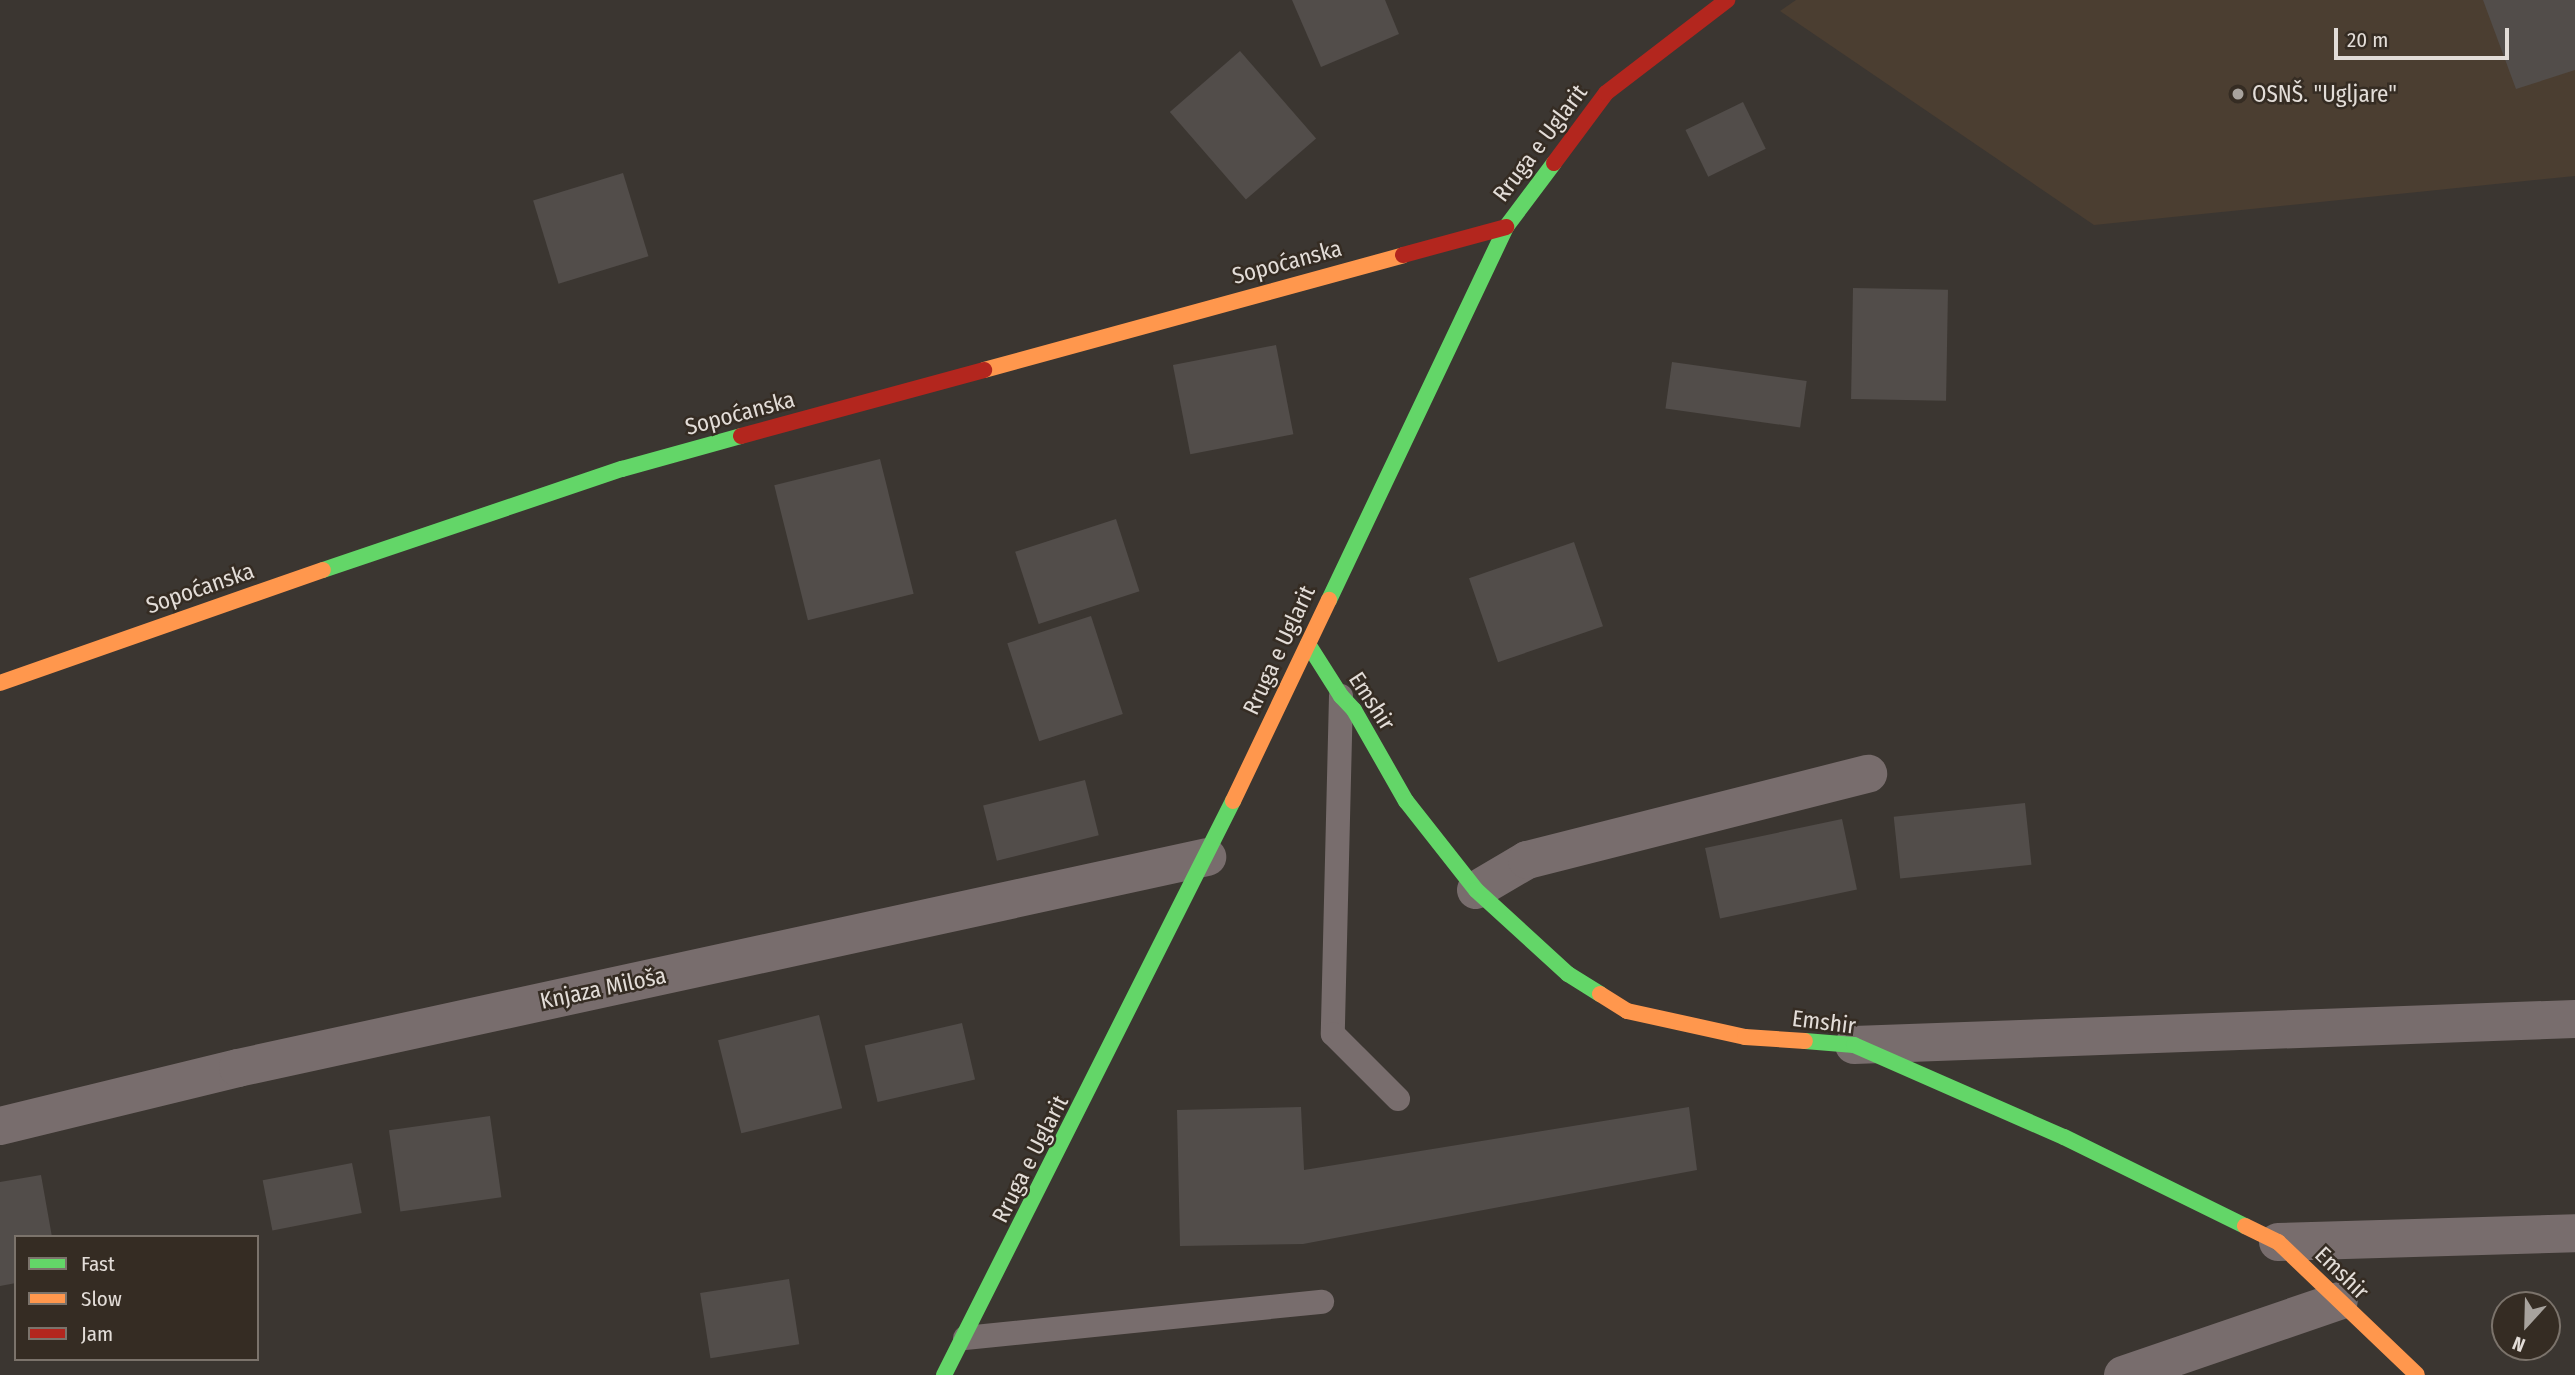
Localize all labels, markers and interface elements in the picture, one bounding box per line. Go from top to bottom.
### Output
scale bar [2337,14,2512,58]
text: 20 m [2347,27,2388,53]
street label: Rruga e Uglarit [1487,79,1593,207]
place label: OSNŠ. "Ugljare" [2252,80,2397,108]
marker: OSNŠ. "Ugljare" [2230,86,2246,102]
street label: Sopoćanska [1229,234,1345,290]
street label: Sopoćanska [682,385,798,441]
street label: Sopoćanska [142,557,258,619]
street label: Rruga e Uglarit [1237,581,1321,719]
street label: Emshir [1343,667,1401,735]
street label: Knjaza Miloša [538,961,668,1015]
street label: Emshir [1791,1004,1857,1040]
street label: Rruga e Uglarit [986,1091,1074,1227]
legend [14,1235,259,1361]
street label: Emshir [2309,1241,2375,1305]
text: Fast [81,1251,115,1277]
text: Slow [81,1286,122,1312]
north arrow [2491,1291,2561,1361]
text: Jam [81,1321,113,1347]
text: N [2509,1331,2528,1357]

